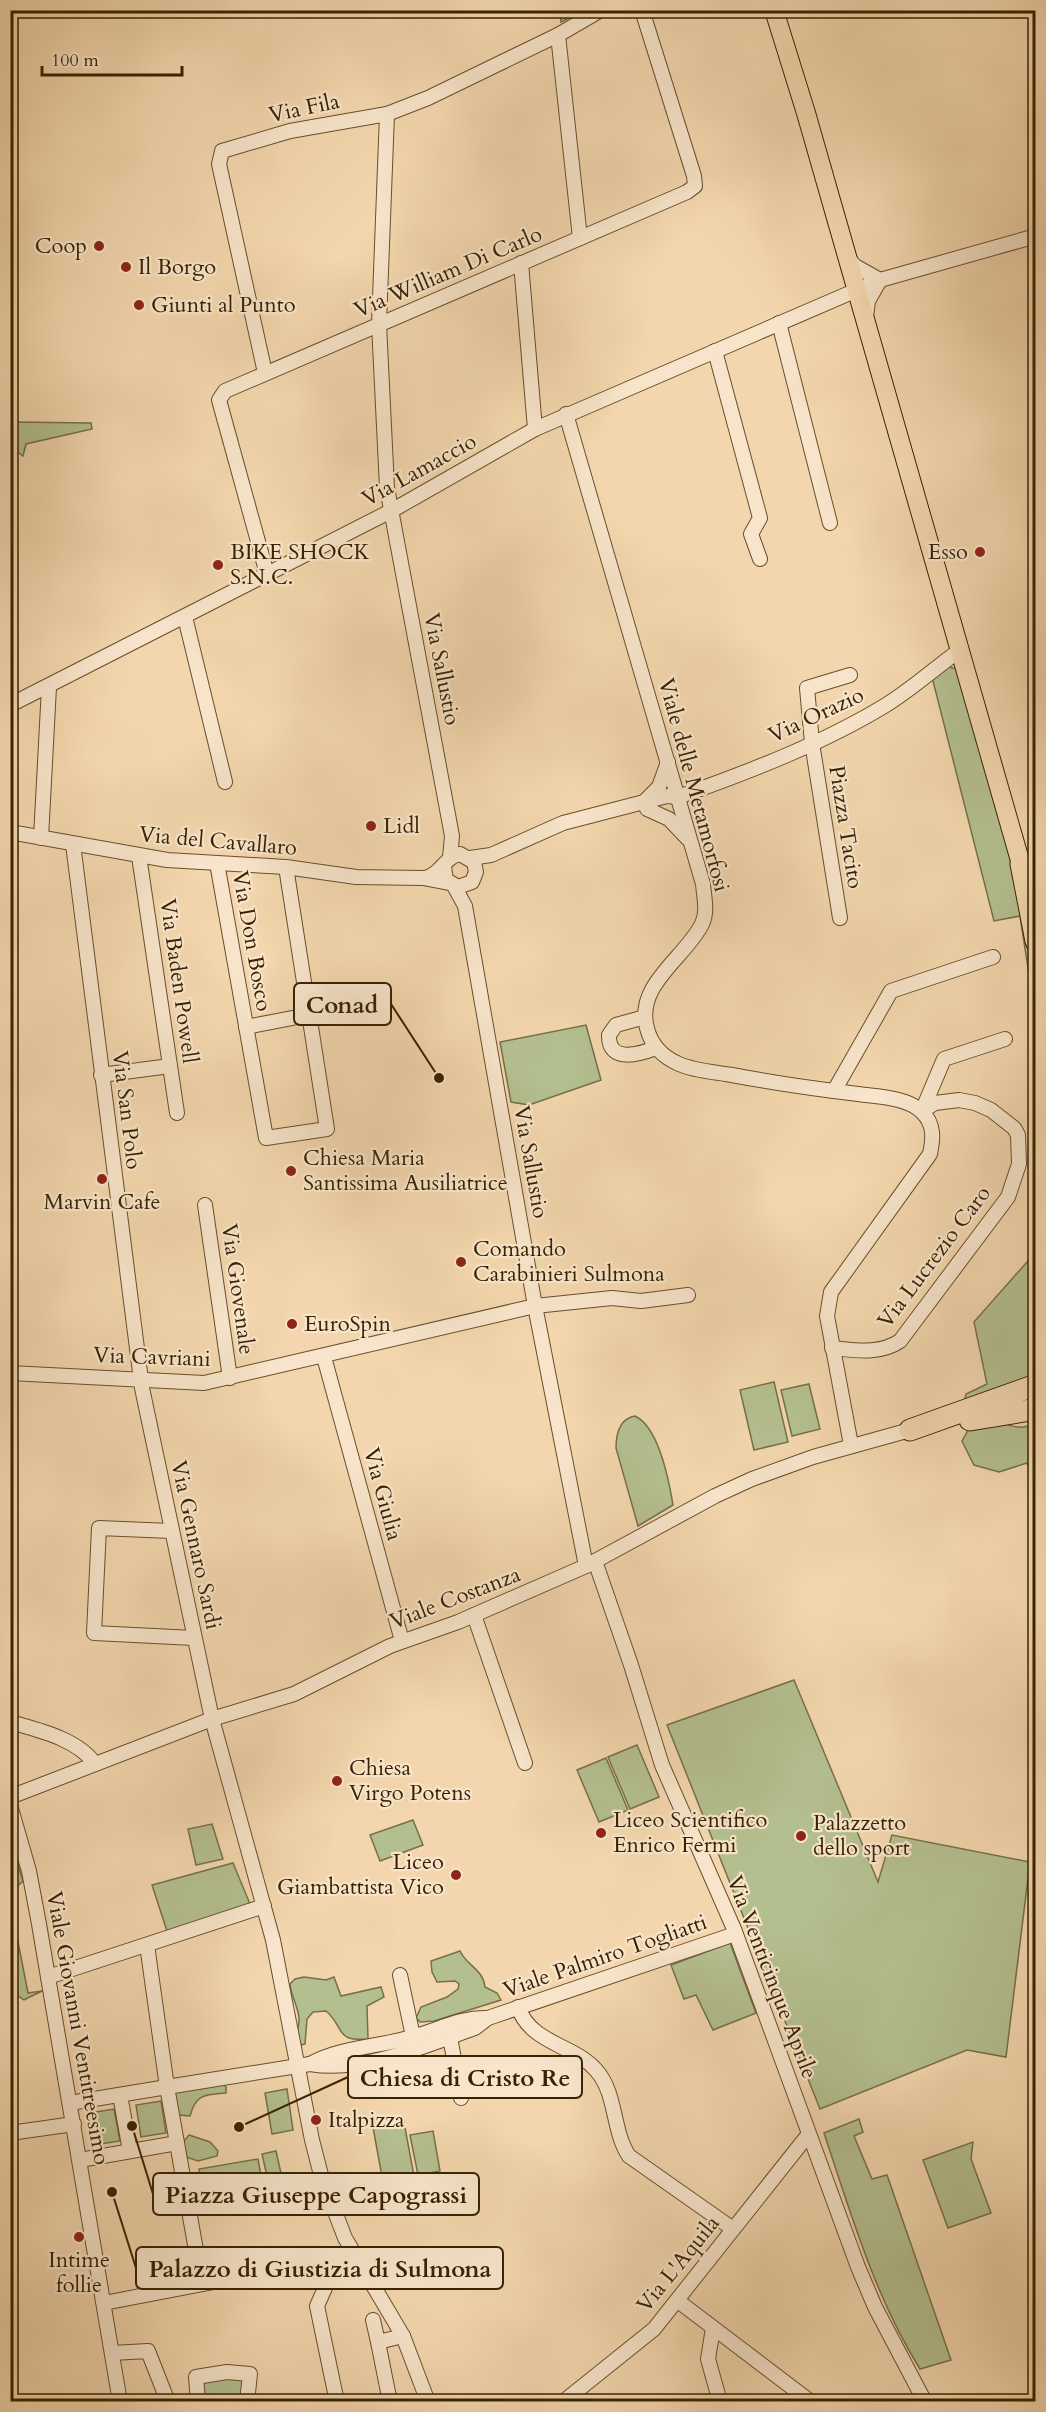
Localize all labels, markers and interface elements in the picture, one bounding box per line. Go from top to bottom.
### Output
scale bar [42,39,182,77]
text: 100 m [51,48,99,73]
street label: Via Fila [266,86,343,130]
street label: Via William Di Carlo [349,219,547,325]
place label: Coop [35,231,87,261]
marker: Coop [92,239,106,253]
place label: Il Borgo [138,252,216,282]
marker: Il Borgo [119,260,133,274]
place label: Giunti al Punto [151,290,296,320]
marker: Giunti al Punto [132,298,146,312]
street label: Via Lamaccio [356,426,482,514]
place label: BIKE SHOCK S.N.C. [230,537,371,592]
place label: Esso [928,537,968,567]
marker: Esso [973,545,987,559]
marker: BIKE SHOCK S.N.C. [211,558,225,572]
street label: Via Sallustio [416,610,468,728]
street label: Viale delle Metamorfosi [651,675,737,895]
street label: Via Orazio [763,680,869,750]
street label: Piazza Tacito [821,763,871,891]
place label: Lidl [383,811,420,841]
street label: Via del Cavallaro [138,819,298,863]
marker: Lidl [364,819,378,833]
street label: Via Don Bosco [225,868,279,1014]
street label: Via Baden Powell [153,897,205,1066]
callout: Conad [294,983,391,1025]
text: Conad [306,989,379,1022]
street label: Via San Polo [105,1049,149,1171]
street label: Via Sallustio [506,1103,556,1221]
place label: Chiesa Maria Santissima Ausiliatrice [303,1143,508,1198]
marker: Chiesa Maria Santissima Ausiliatrice [284,1164,298,1178]
marker: Marvin Cafe [95,1172,109,1186]
street label: Via Lucrezio Caro [870,1179,998,1334]
place label: Marvin Cafe [43,1187,161,1217]
street label: Via Giovenale [214,1222,262,1356]
place label: Comando Carabinieri Sulmona [473,1234,665,1289]
marker: Comando Carabinieri Sulmona [454,1255,468,1269]
place label: EuroSpin [304,1309,391,1339]
marker: EuroSpin [285,1317,299,1331]
street label: Via Cavriani [93,1340,211,1374]
street label: Via Giulia [356,1444,410,1544]
street label: Via Gennaro Sardi [163,1458,229,1632]
street label: Viale Costanza [385,1559,525,1637]
place label: Chiesa Virgo Potens [349,1753,471,1808]
marker: Chiesa Virgo Potens [330,1774,344,1788]
place label: Liceo Scientifico Enrico Fermi [613,1805,768,1860]
place label: Palazzetto dello sport [813,1808,910,1863]
marker: Liceo Scientifico Enrico Fermi [594,1826,608,1840]
marker: Palazzetto dello sport [794,1829,808,1843]
place label: Liceo Giambattista Vico [277,1847,444,1902]
marker: Liceo Giambattista Vico [449,1868,463,1882]
street label: Via Venticinque Aprile [719,1871,825,2083]
street label: Viale Giovanni Ventitreesimo [39,1889,117,2167]
street label: Viale Palmiro Togliatti [499,1907,711,2005]
callout: Chiesa di Cristo Re [348,2056,582,2098]
text: Chiesa di Cristo Re [360,2062,570,2095]
place label: Italpizza [328,2105,405,2135]
marker: Italpizza [309,2113,323,2127]
callout: Piazza Giuseppe Capograssi [153,2173,479,2215]
text: Piazza Giuseppe Capograssi [165,2179,467,2212]
street label: Via L'Aquila [630,2209,727,2319]
marker: Intime follie [72,2230,86,2244]
place label: Intime follie [48,2245,110,2300]
callout: Palazzo di Giustizia di Sulmona [136,2247,503,2289]
text: Palazzo di Giustizia di Sulmona [148,2253,492,2286]

